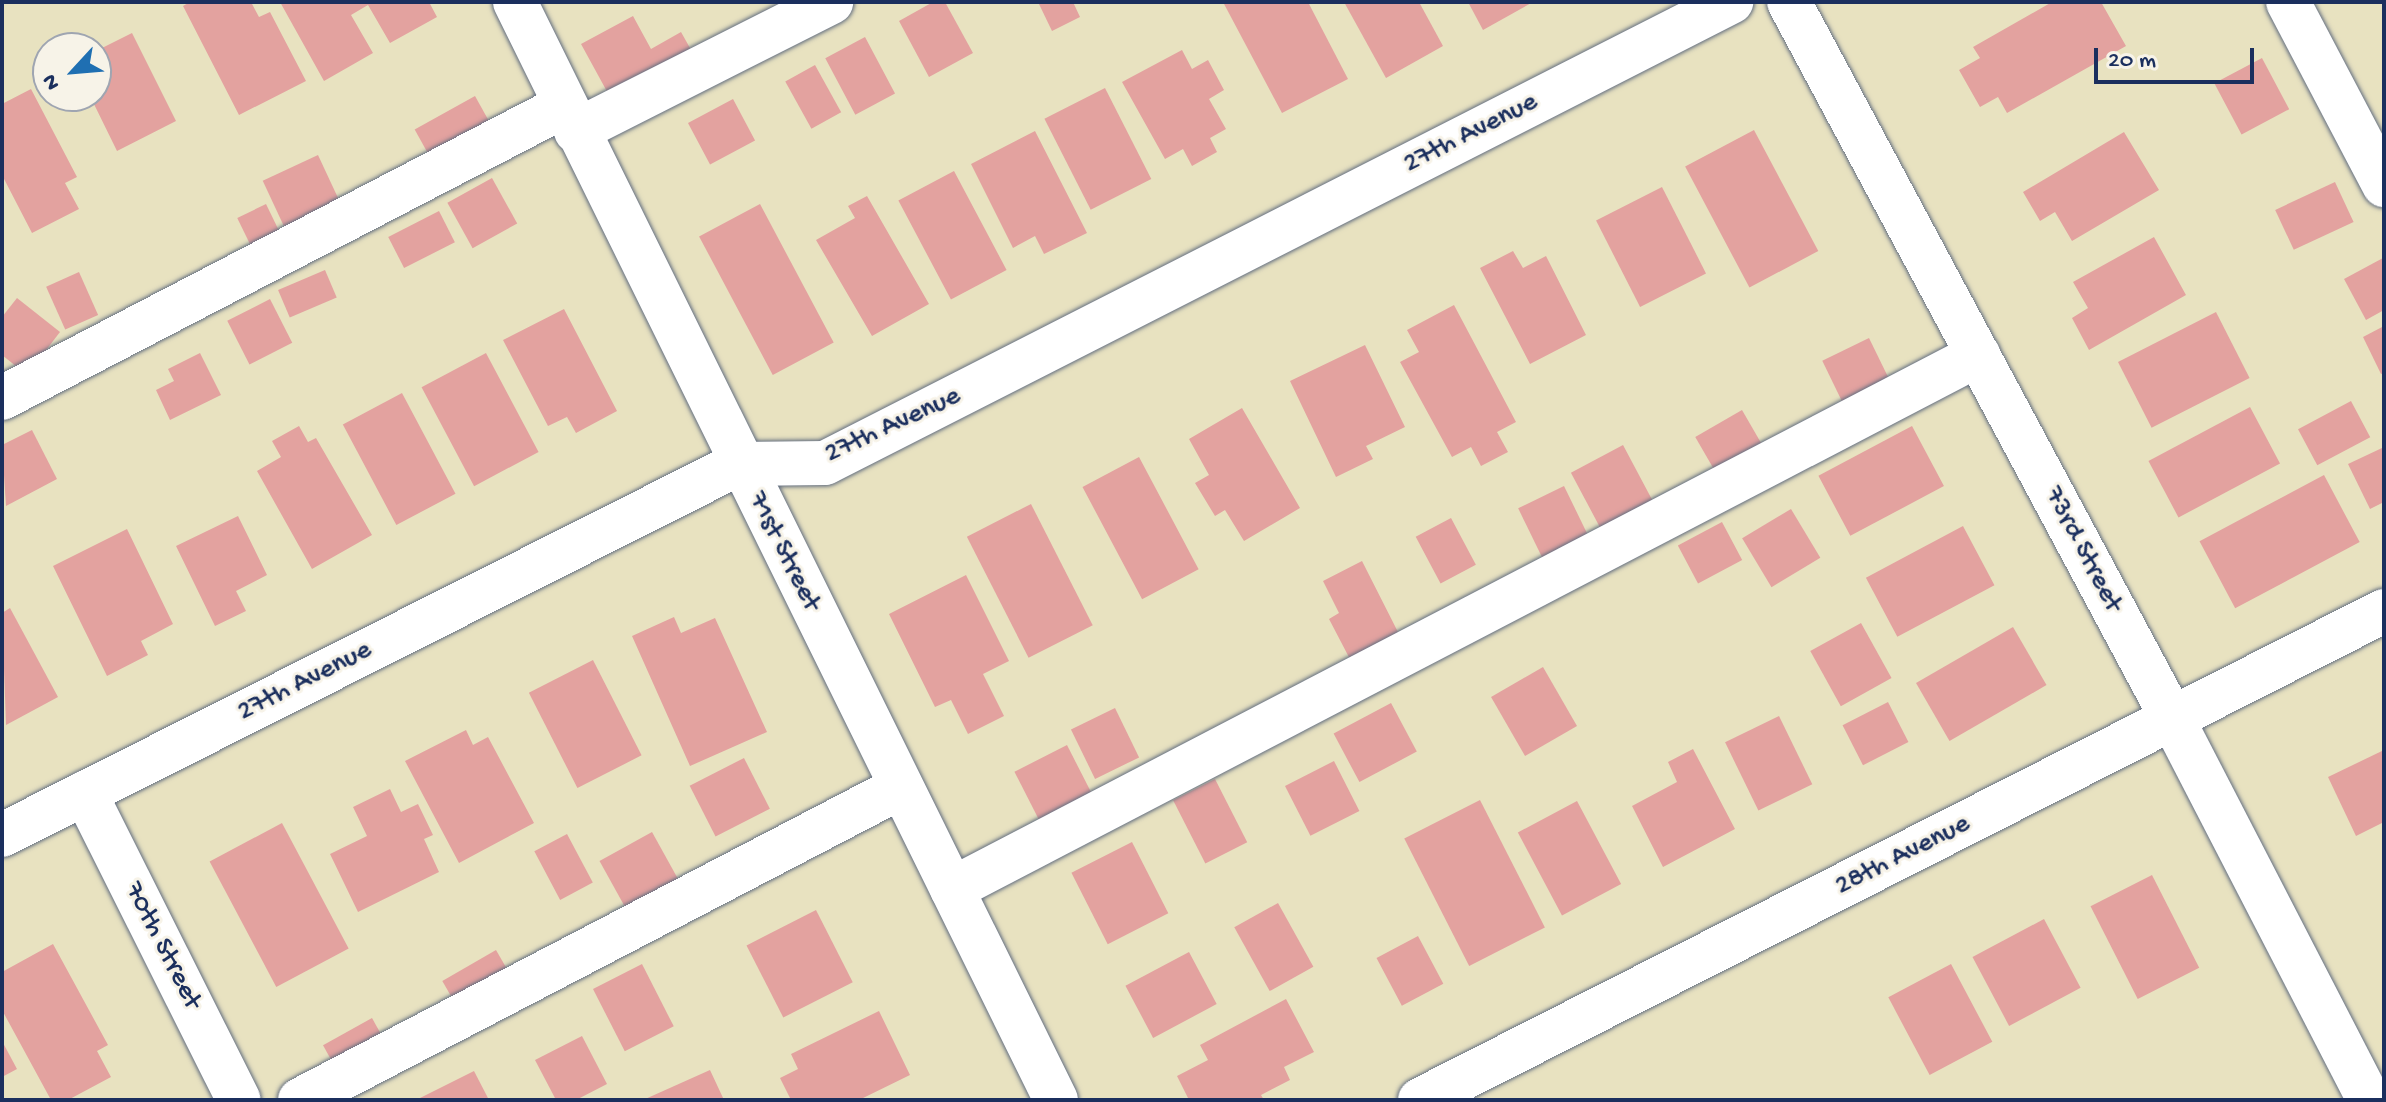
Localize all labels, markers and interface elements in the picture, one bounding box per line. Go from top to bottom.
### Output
north arrow [32,32,112,112]
scale bar [2098,32,2258,82]
text: 20 m [2108,47,2156,76]
text: N [37,69,67,94]
street label: 27th Avenue [1399,86,1543,182]
street label: 27th Avenue [820,380,966,472]
street label: 73rd Street [2035,482,2129,618]
street label: 71st Street [739,487,827,617]
street label: 27th Avenue [233,634,377,730]
street label: 28th Avenue [1830,808,1976,904]
street label: 70th Street [116,877,208,1015]

